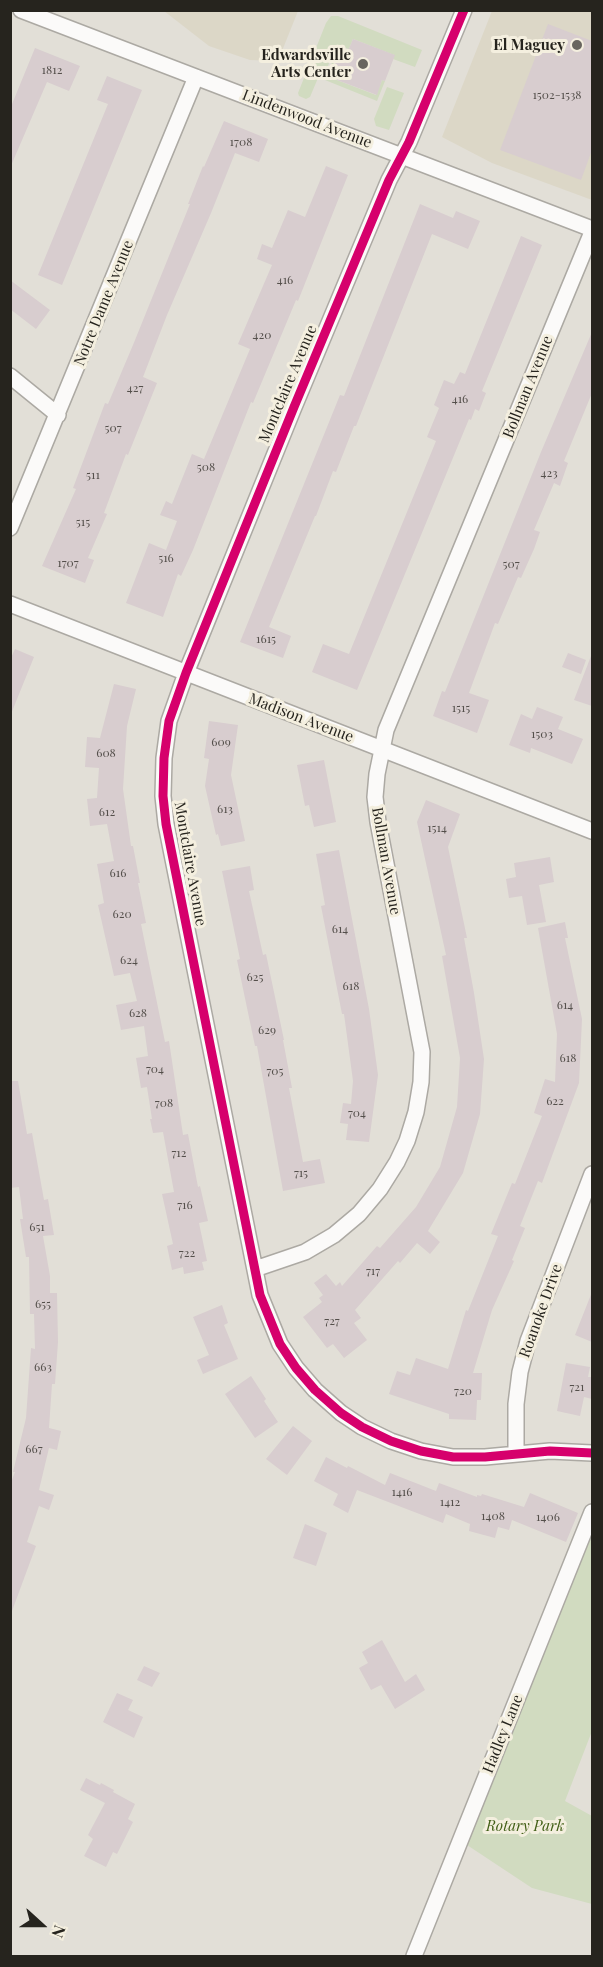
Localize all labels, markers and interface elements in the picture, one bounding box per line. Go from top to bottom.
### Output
place label: El Maguey [493,36,565,54]
marker: El Maguey [570,38,584,52]
place label: Edwardsville Arts Center [261,46,351,81]
marker: Edwardsville Arts Center [356,57,370,71]
house number: 1812 [42,63,62,77]
street label: Lindenwood Avenue [240,86,374,152]
house number: 1502-1538 [532,88,582,102]
house number: 1708 [230,135,252,149]
street label: Notre Dame Avenue [71,238,137,368]
house number: 416 [277,273,293,287]
street label: Montclaire Avenue [255,323,321,445]
house number: 420 [253,328,271,342]
street label: Bollman Avenue [499,333,557,441]
house number: 427 [127,381,143,395]
house number: 416 [452,392,468,406]
house number: 507 [104,421,122,435]
house number: 508 [197,460,215,474]
house number: 423 [540,466,558,480]
house number: 511 [86,468,100,482]
house number: 515 [76,515,90,529]
house number: 516 [158,551,174,565]
house number: 1707 [57,556,79,570]
house number: 507 [502,557,520,571]
house number: 1615 [256,632,276,646]
street label: Madison Avenue [246,690,356,746]
house number: 1515 [452,701,470,715]
house number: 1503 [531,727,553,741]
house number: 609 [211,735,231,749]
house number: 608 [96,746,116,760]
street label: Montclaire Avenue [170,800,210,928]
house number: 613 [217,802,233,816]
house number: 612 [99,805,115,819]
street label: Bollman Avenue [368,806,404,916]
house number: 1514 [427,821,447,835]
house number: 616 [110,866,126,880]
house number: 620 [112,907,132,921]
house number: 614 [332,922,348,936]
house number: 624 [120,953,138,967]
house number: 625 [247,970,263,984]
house number: 618 [343,979,359,993]
house number: 614 [557,998,573,1012]
house number: 628 [129,1006,147,1020]
house number: 629 [258,1023,276,1037]
house number: 618 [560,1051,576,1065]
house number: 704 [146,1062,164,1076]
house number: 705 [266,1064,284,1078]
house number: 622 [546,1094,564,1108]
house number: 708 [155,1096,173,1110]
house number: 704 [348,1106,366,1120]
house number: 712 [171,1146,187,1160]
house number: 715 [294,1166,308,1180]
house number: 716 [177,1198,193,1212]
house number: 651 [29,1220,45,1234]
house number: 722 [179,1246,195,1260]
street label: Roanoke Drive [516,1262,566,1360]
house number: 717 [366,1264,380,1278]
house number: 655 [35,1297,51,1311]
house number: 727 [324,1314,340,1328]
house number: 663 [34,1360,52,1374]
house number: 721 [569,1380,585,1394]
house number: 720 [454,1384,472,1398]
house number: 667 [25,1442,43,1456]
house number: 1416 [391,1485,413,1499]
house number: 1412 [440,1495,460,1509]
house number: 1408 [481,1509,505,1523]
house number: 1406 [536,1510,560,1524]
street label: Hadley Lane [479,1692,527,1776]
park label: Rotary Park [486,1817,564,1835]
north arrow [12,1895,72,1955]
text: N [47,1922,71,1941]

